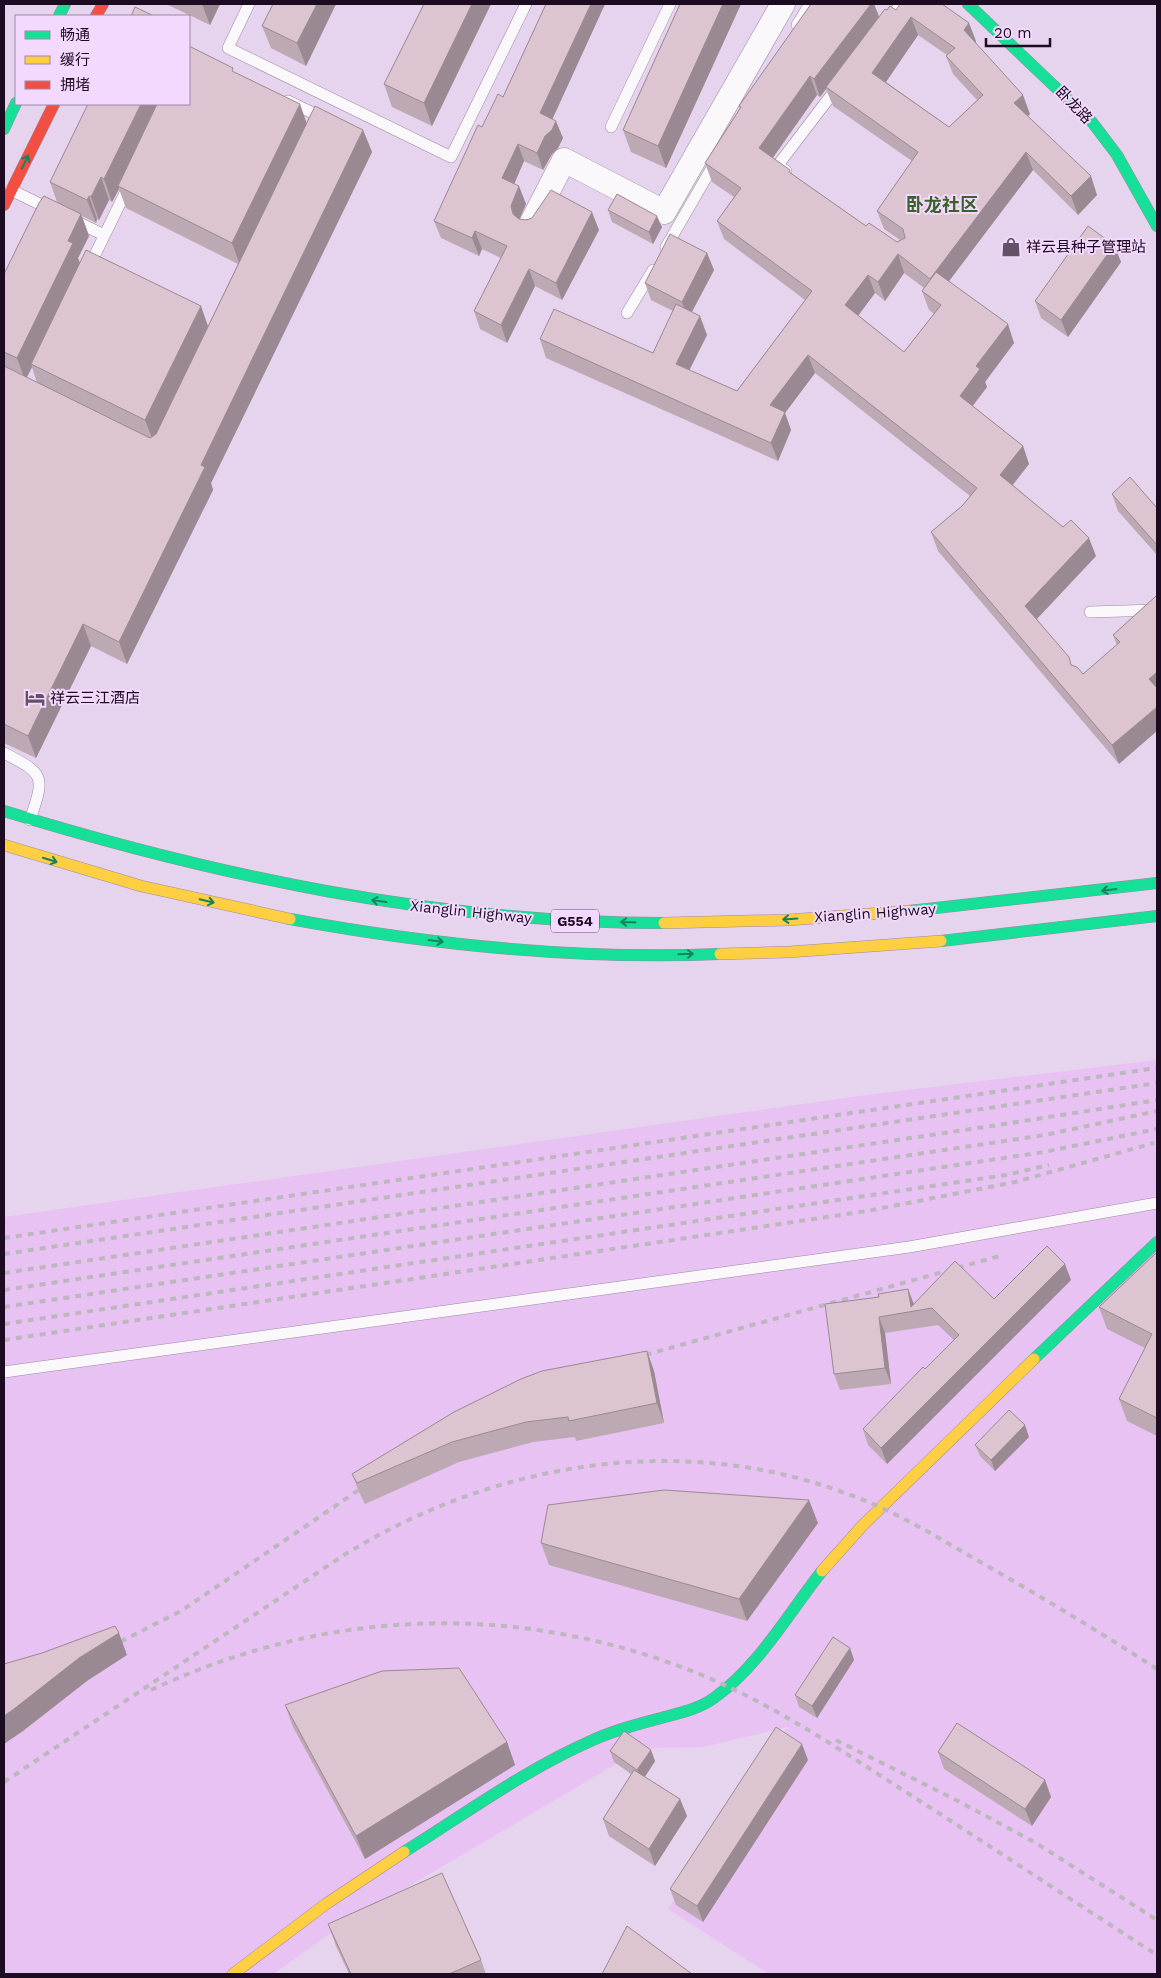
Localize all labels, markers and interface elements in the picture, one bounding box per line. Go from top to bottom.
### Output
legend [15,15,190,105]
scale bar [986,15,1050,47]
text: 20 m [994,24,1032,42]
text: 畅通 [60,26,90,44]
text: 缓行 [60,51,90,69]
text: 拥堵 [60,76,90,94]
street label: 卧龙路 [1052,83,1096,127]
one-way arrow [21,155,30,170]
district label: 卧龙社区 [906,194,978,215]
shop icon: 祥云县种子管理站 [1000,236,1022,258]
place label: 祥云县种子管理站 [1026,238,1146,256]
hotel icon: 祥云三江酒店 [24,687,46,709]
place label: 祥云三江酒店 [50,689,140,707]
one-way arrow [42,855,58,865]
one-way arrow [1101,885,1117,895]
one-way arrow [371,896,387,906]
one-way arrow [199,897,215,906]
street label: Xianglin Highway [409,897,533,927]
street label: Xianglin Highway [813,900,937,926]
road number: G554 [551,909,599,932]
one-way arrow [783,914,799,923]
one-way arrow [620,917,636,927]
one-way arrow [428,936,444,946]
one-way arrow [677,949,693,959]

